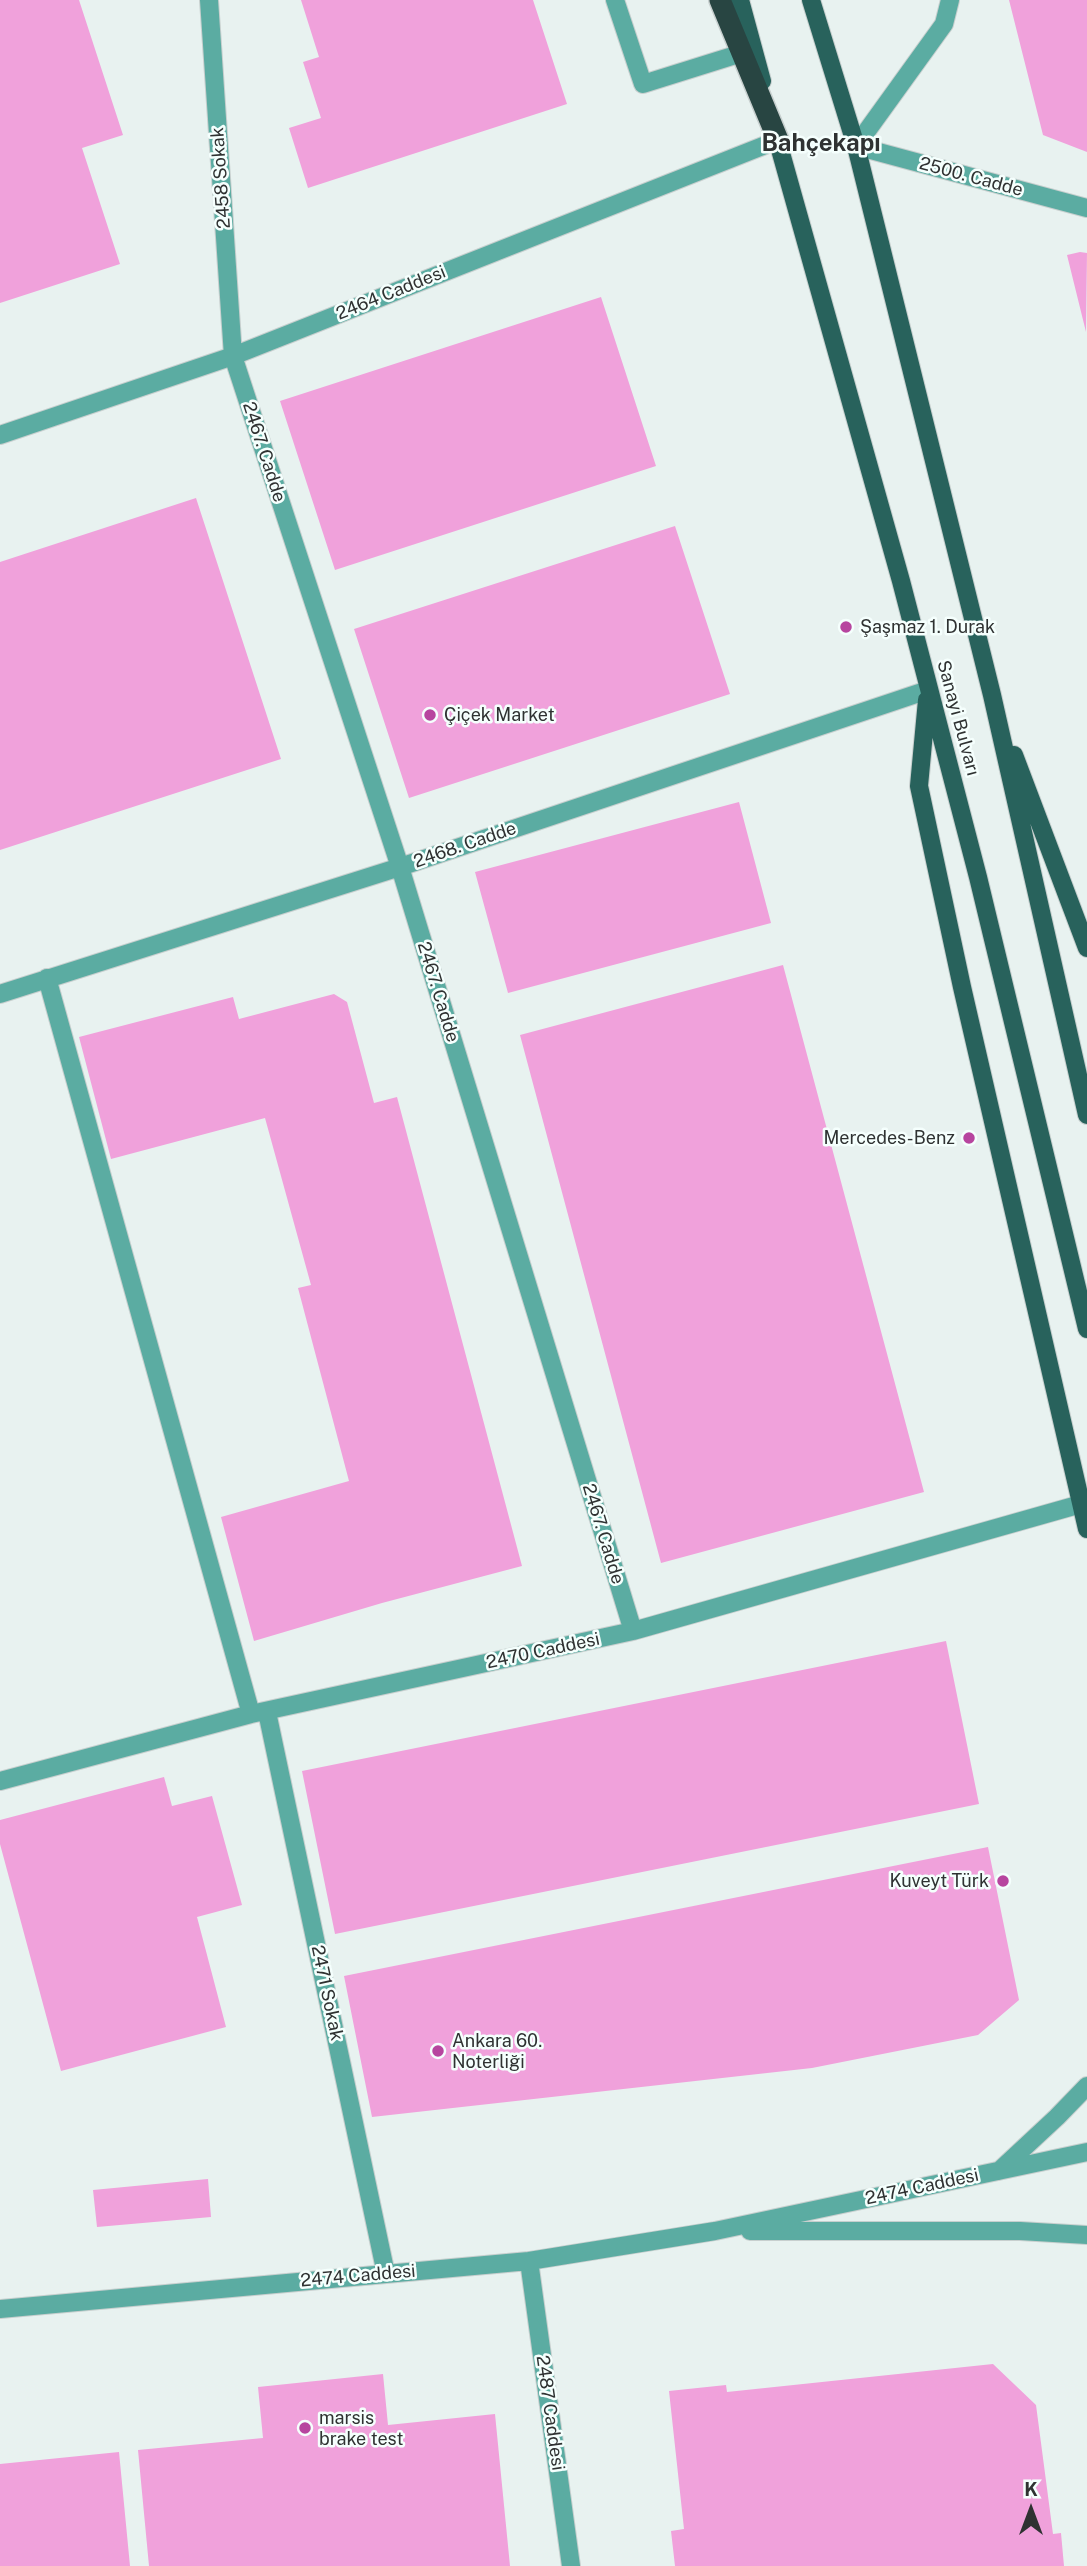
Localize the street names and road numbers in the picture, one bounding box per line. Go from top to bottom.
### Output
street label: 2458 Sokak [207,127,235,229]
street label: 2500. Cadde [917,153,1025,201]
street label: 2464 Caddesi [333,261,449,325]
street label: 2467. Cadde [238,399,290,505]
street label: Sanayi Bulvarı [932,658,984,778]
street label: 2468. Cadde [411,817,519,873]
street label: 2467. Cadde [412,939,464,1045]
street label: 2467. Cadde [577,1481,629,1587]
street label: 2470 Caddesi [484,1628,602,1674]
street label: 2471 Sokak [306,1943,348,2043]
street label: 2474 Caddesi [863,2164,981,2210]
street label: 2474 Caddesi [300,2260,416,2292]
street label: 2487 Caddesi [531,2354,569,2472]

